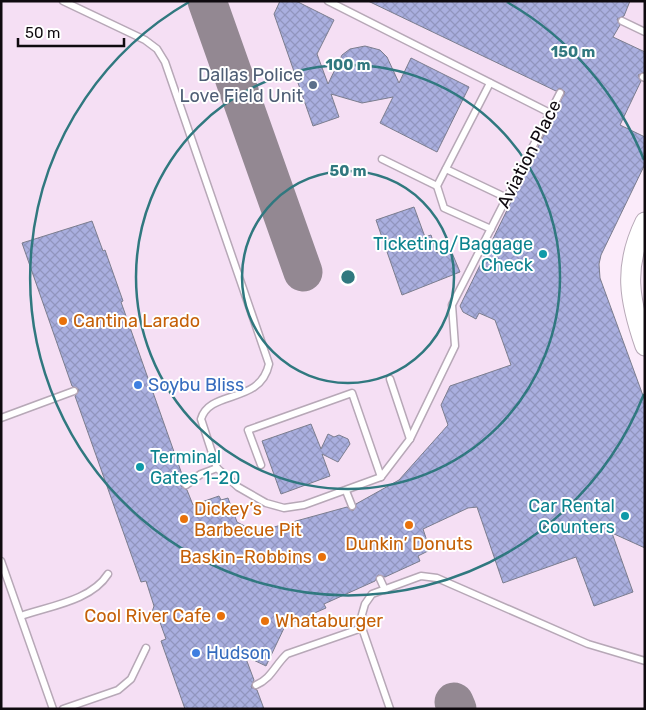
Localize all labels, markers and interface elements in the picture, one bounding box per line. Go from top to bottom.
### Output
scale bar [18,15,124,47]
text: 50 m [25,24,60,42]
text: 150 m [551,43,595,61]
text: 100 m [326,56,370,74]
place label: Dallas Police Love Field Unit [180,64,303,107]
marker: Dallas Police Love Field Unit [307,79,319,91]
street label: Aviation Place [492,96,566,212]
text: 50 m [330,162,366,180]
place label: Ticketing/Baggage Check [373,233,534,276]
marker: Ticketing/Baggage Check [537,248,549,260]
centre of rings [339,268,357,286]
place label: Cantina Larado [73,310,200,332]
marker: Cantina Larado [57,315,69,327]
place label: Soybu Bliss [148,374,244,396]
marker: Soybu Bliss [132,379,144,391]
place label: Terminal Gates 1-20 [150,446,241,489]
marker: Terminal Gates 1-20 [134,461,146,473]
place label: Car Rental Counters [528,495,615,538]
place label: Dickey’s Barbecue Pit [194,498,302,541]
marker: Car Rental Counters [619,510,631,522]
marker: Dickey’s Barbecue Pit [178,513,190,525]
marker: Dunkin’ Donuts [403,519,415,531]
place label: Dunkin’ Donuts [345,533,473,555]
place label: Baskin-Robbins [180,546,312,568]
marker: Baskin-Robbins [316,551,328,563]
place label: Cool River Cafe [84,605,211,627]
marker: Cool River Cafe [215,610,227,622]
place label: Whataburger [275,610,383,632]
marker: Whataburger [259,615,271,627]
place label: Hudson [206,642,271,664]
marker: Hudson [190,647,202,659]

